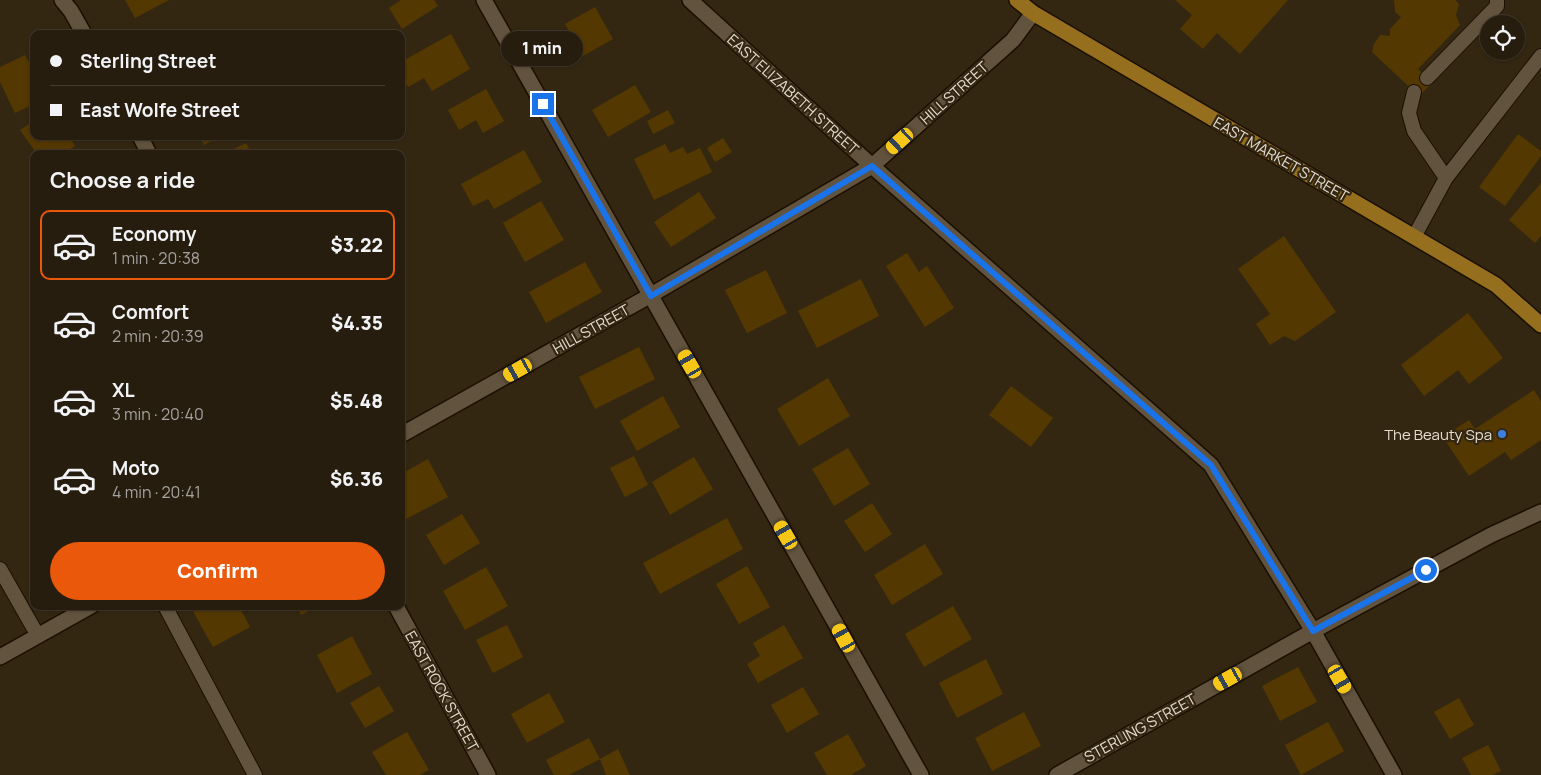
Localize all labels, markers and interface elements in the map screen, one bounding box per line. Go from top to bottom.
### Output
map controls [1480,15,1525,60]
button: locate [1480,15,1525,60]
street label: EAST ELIZABETH STREET [723,29,863,159]
callout: 1 min [502,32,584,66]
text: 1 min [522,37,562,59]
text: Sterling Street [80,48,216,74]
street label: HILL STREET [915,57,993,129]
route end [532,93,554,115]
text: East Wolfe Street [80,97,240,123]
street label: EAST MARKET STREET [1210,112,1352,206]
car [883,125,916,157]
text: Choose a ride [50,165,195,195]
text: Economy [112,221,196,247]
icon: car [52,223,97,268]
text: $3.22 [331,232,383,258]
text: 1 min · 20:38 [112,247,200,269]
text: Comfort [112,299,189,325]
street label: HILL STREET [549,299,633,359]
icon: car [52,301,97,346]
text: $4.35 [331,310,383,336]
text: 2 min · 20:39 [112,325,204,347]
car [676,347,703,381]
car [501,356,534,384]
text: XL [112,377,135,403]
icon: car [52,379,97,424]
text: $5.48 [330,388,383,414]
text: 3 min · 20:40 [112,403,204,425]
place label: The Beauty Spa [1384,424,1492,445]
marker: The Beauty Spa [1496,428,1508,440]
text: Moto [112,455,159,481]
icon: car [52,457,97,502]
text: $6.36 [330,466,383,492]
text: 4 min · 20:41 [112,481,201,503]
car [772,518,799,552]
button: Confirm [50,542,385,600]
route start [1415,559,1437,581]
car [830,621,857,655]
street label: EAST ROCK STREET [400,627,484,755]
car [1326,662,1353,696]
car [1211,665,1244,693]
street label: STERLING STREET [1080,689,1200,767]

